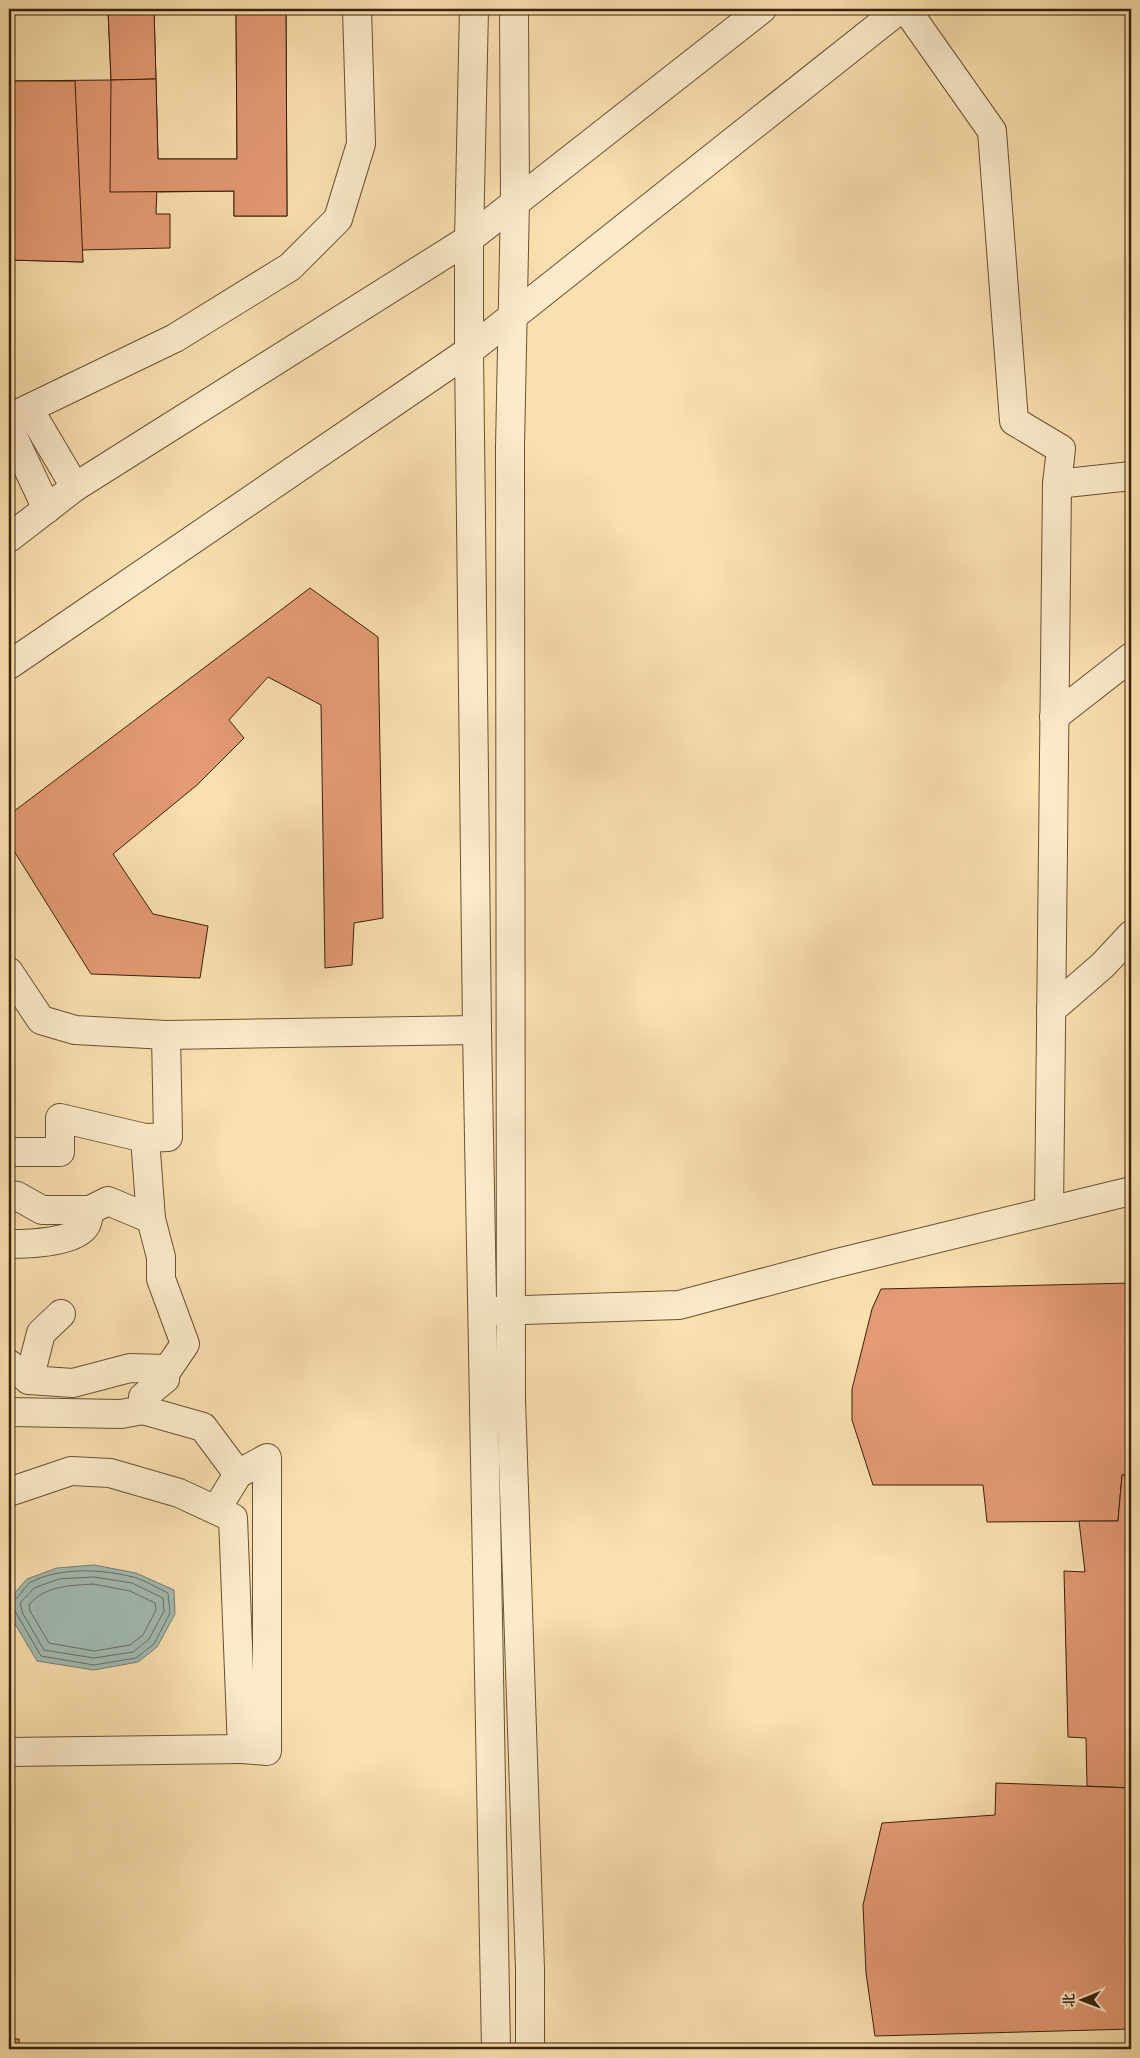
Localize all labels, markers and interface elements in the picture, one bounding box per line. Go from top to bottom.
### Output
north arrow [1058,1976,1108,2026]
text: 北 [1061,1993,1079,2007]

